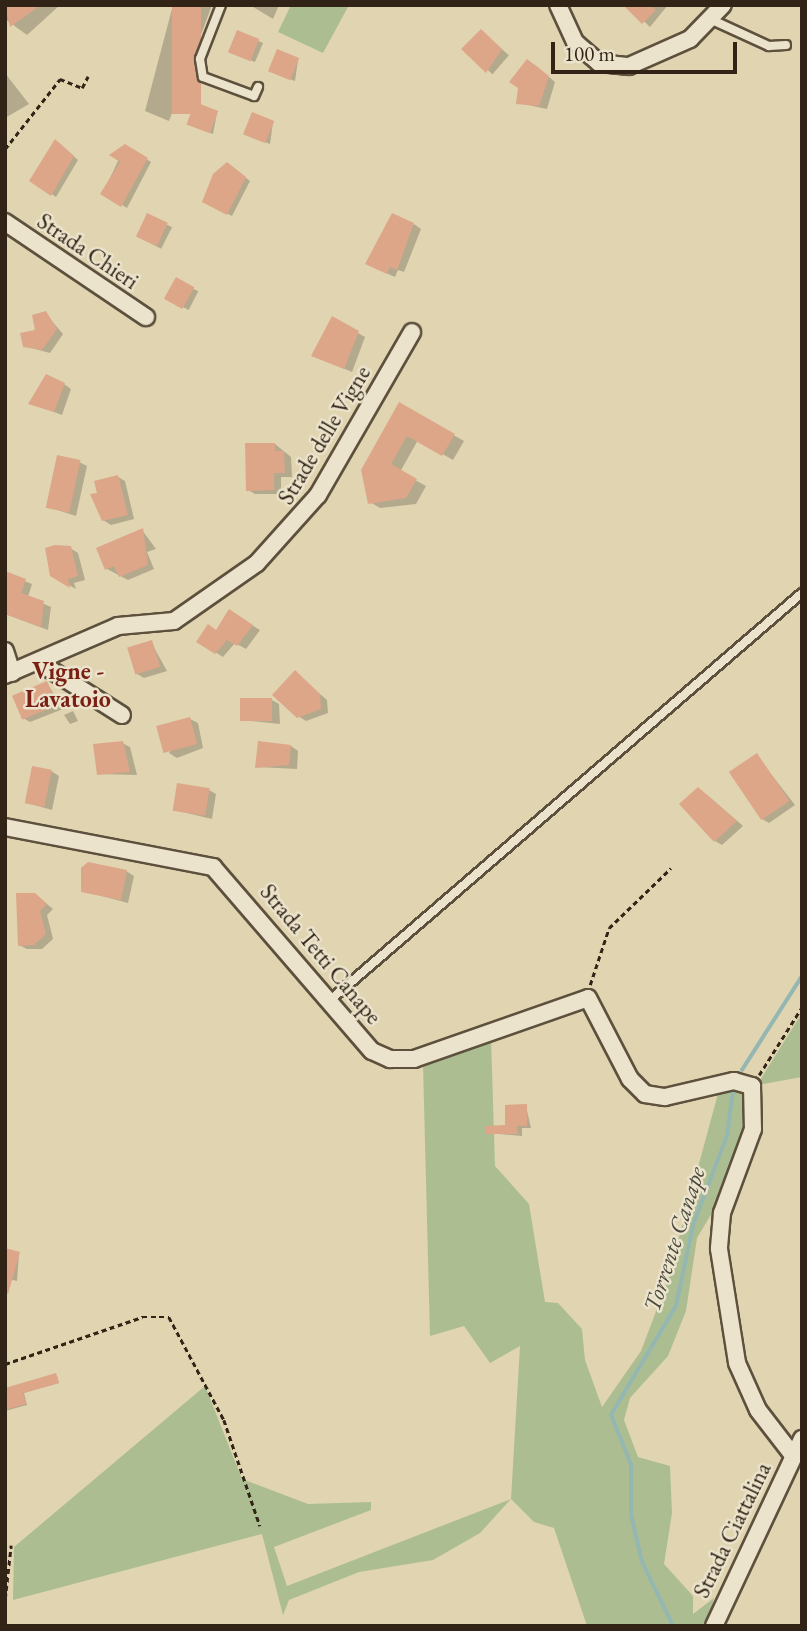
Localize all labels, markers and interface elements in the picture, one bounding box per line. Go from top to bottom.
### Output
scale bar [555,28,740,72]
text: 100 m [564,40,615,67]
street label: Strada Chieri [32,207,144,295]
street label: Strade delle Vigne [272,361,376,509]
district label: Vigne - Lavatoio [25,657,111,713]
street label: Strada Tetti Canape [254,878,388,1030]
water label: Torrente Canape [637,1163,711,1315]
street label: Strada Ciattalina [687,1458,777,1602]

